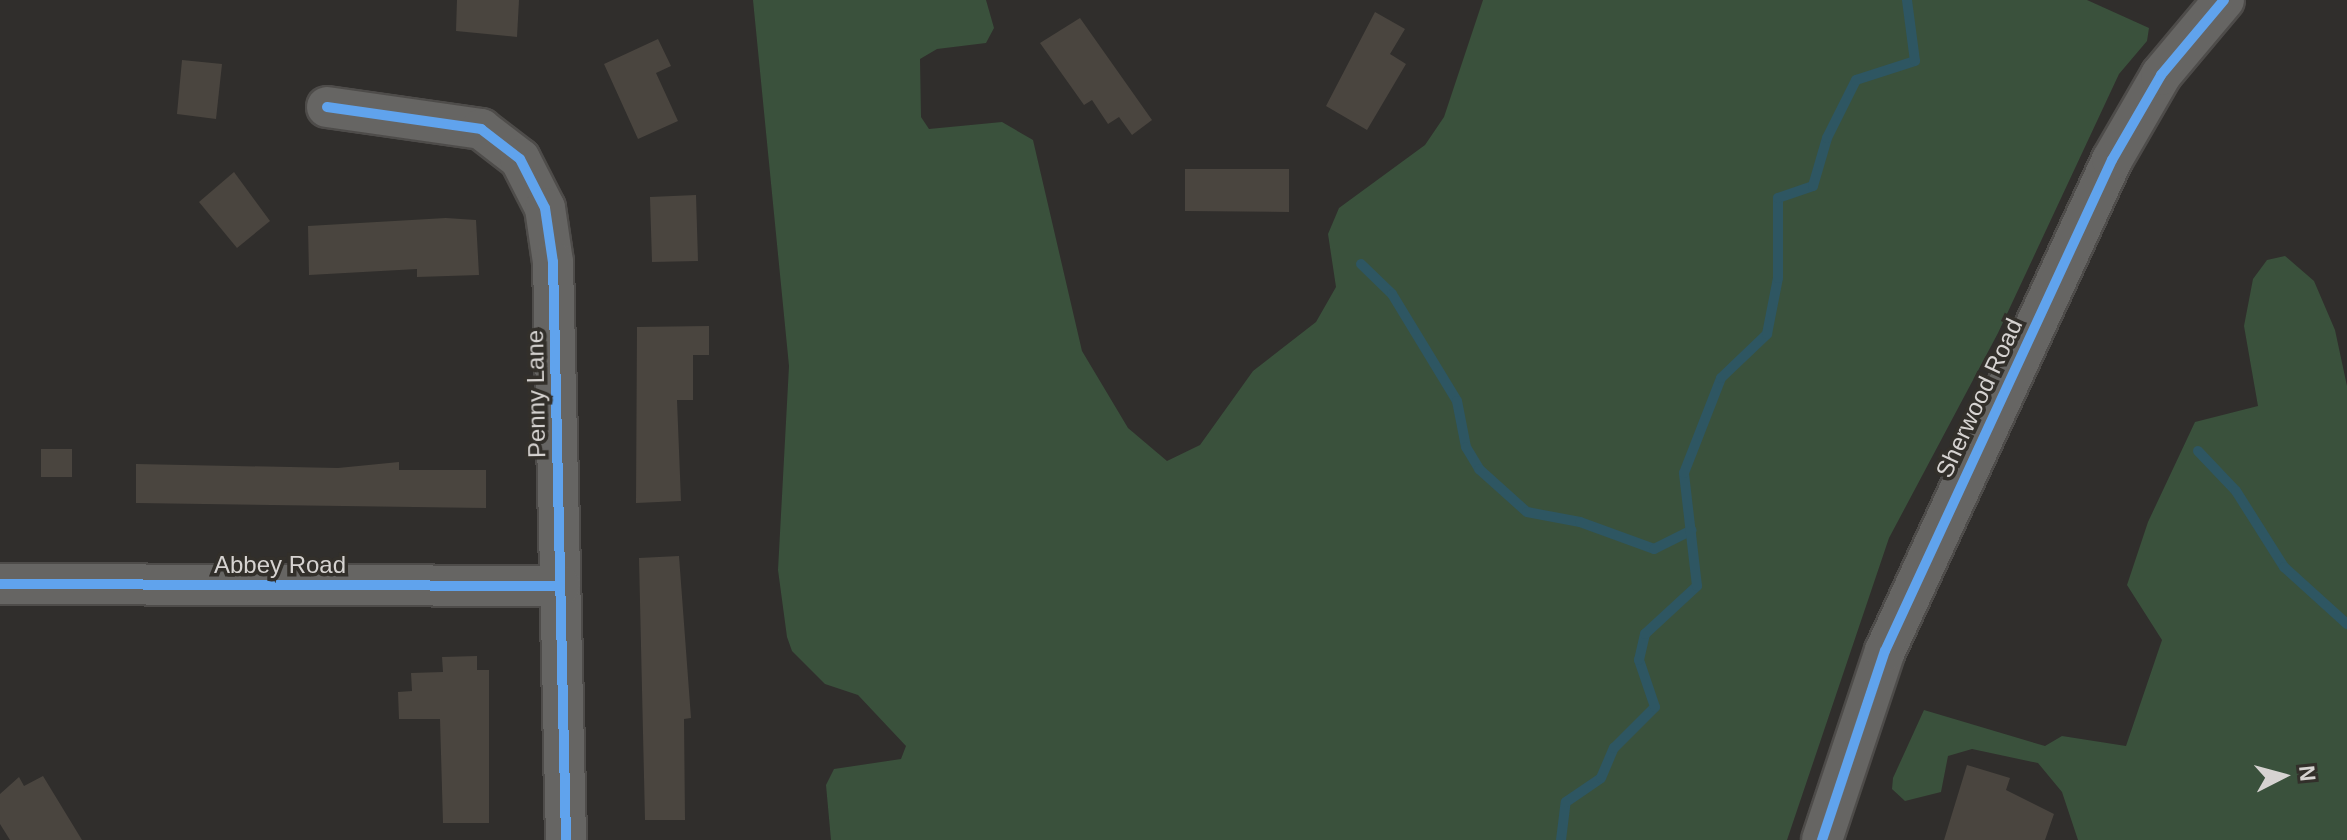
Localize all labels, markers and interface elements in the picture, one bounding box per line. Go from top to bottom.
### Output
street label: Sherwood Road [1930,314,2028,482]
street label: Penny Lane [520,330,552,458]
street label: Abbey Road [214,551,346,579]
north arrow [2243,736,2323,816]
text: N [2294,764,2321,783]

